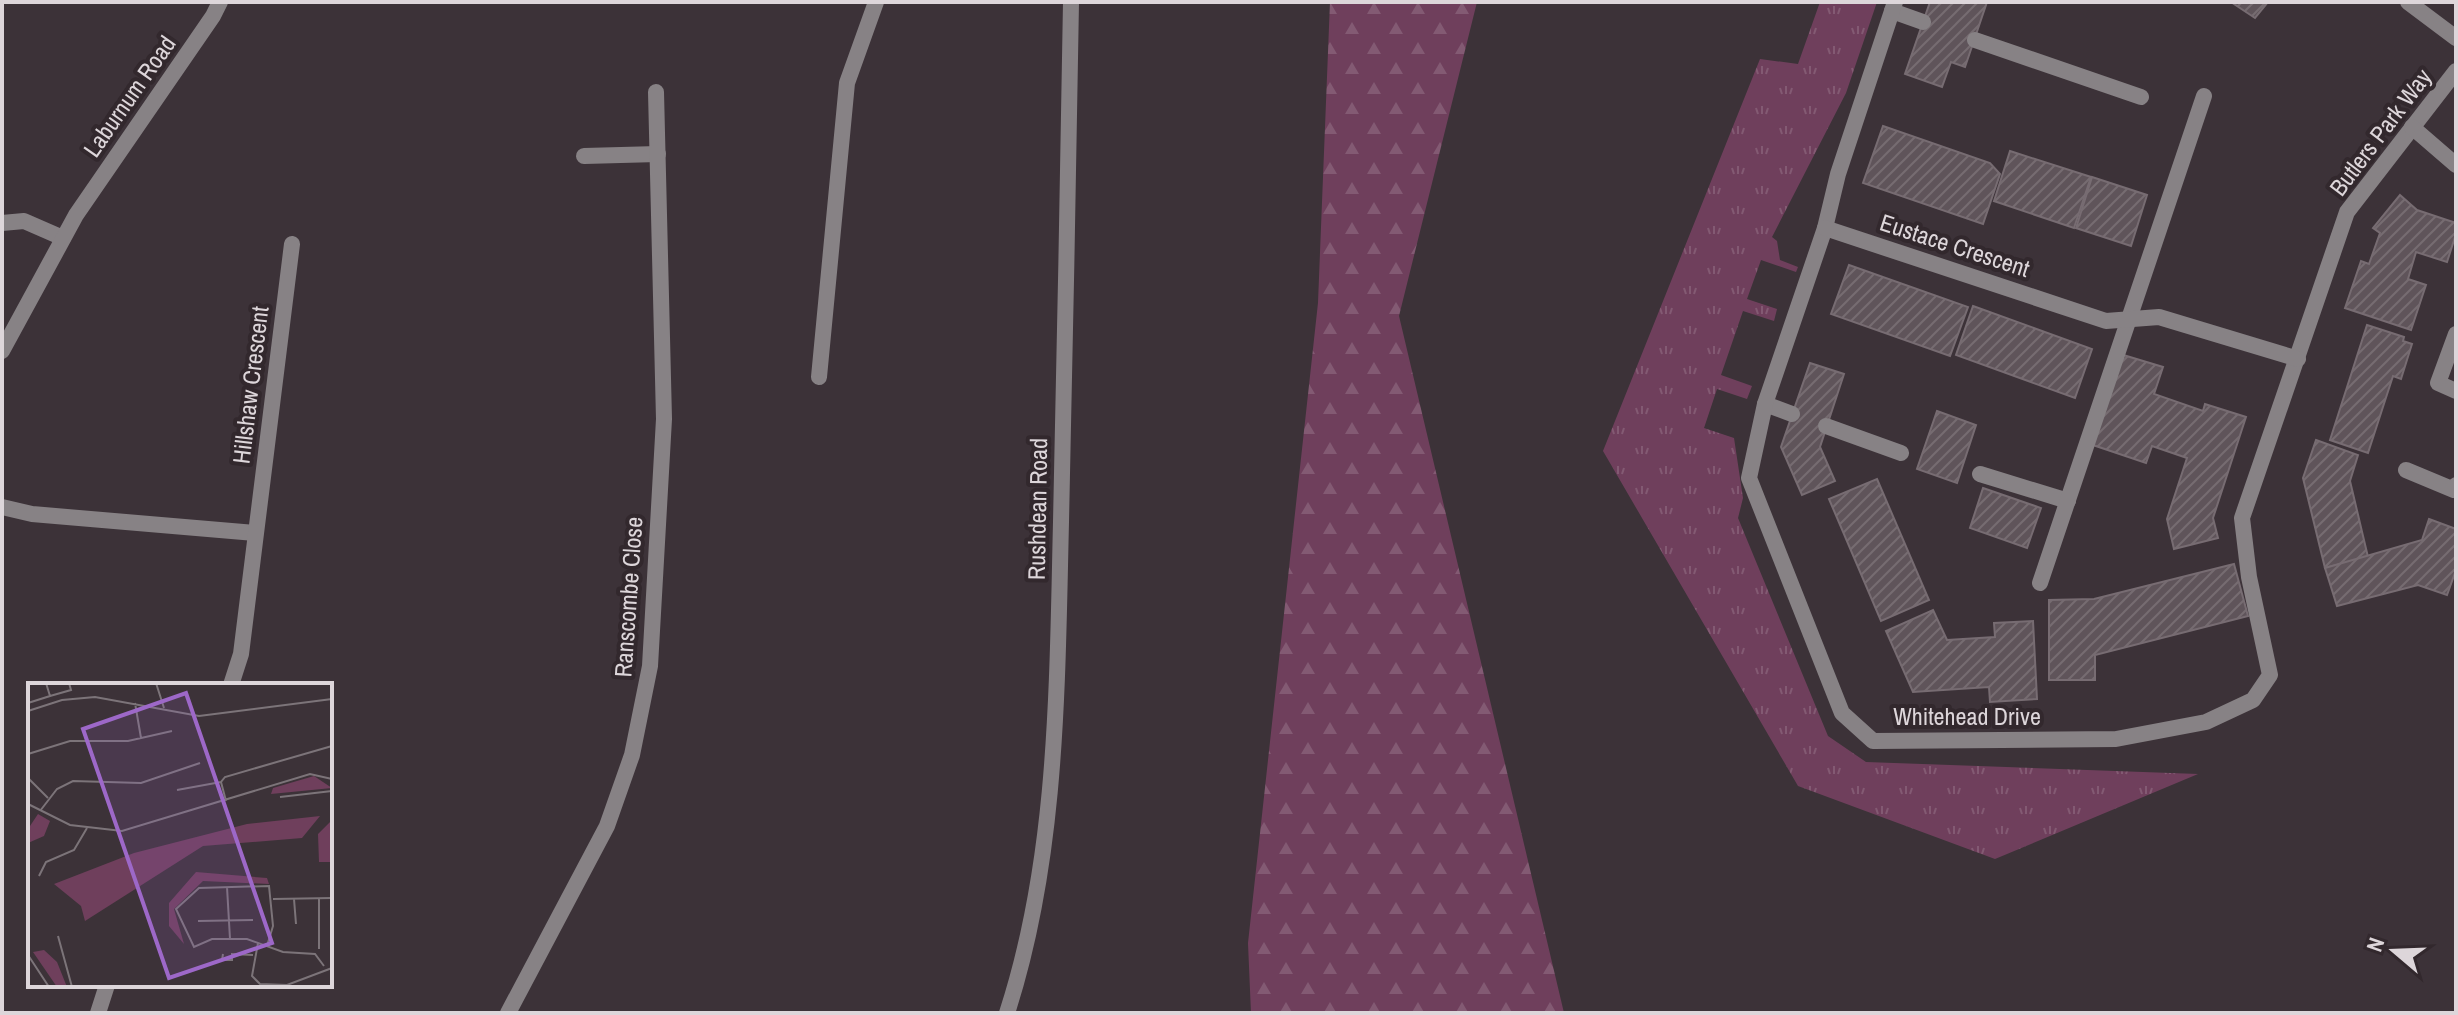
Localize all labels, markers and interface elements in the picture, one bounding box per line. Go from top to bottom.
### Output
street label: Laburnum Road [75,29,183,163]
street label: Butlers Park Way [2322,62,2438,202]
street label: Eustace Crescent [1876,206,2034,284]
street label: Hillshaw Crescent [224,304,276,466]
street label: Rushdean Road [1020,438,1054,580]
street label: Ranscombe Close [606,516,650,678]
inset map [28,683,332,987]
street label: Whitehead Drive [1893,700,2041,732]
north arrow [2354,911,2434,991]
text: N [2359,933,2391,956]

